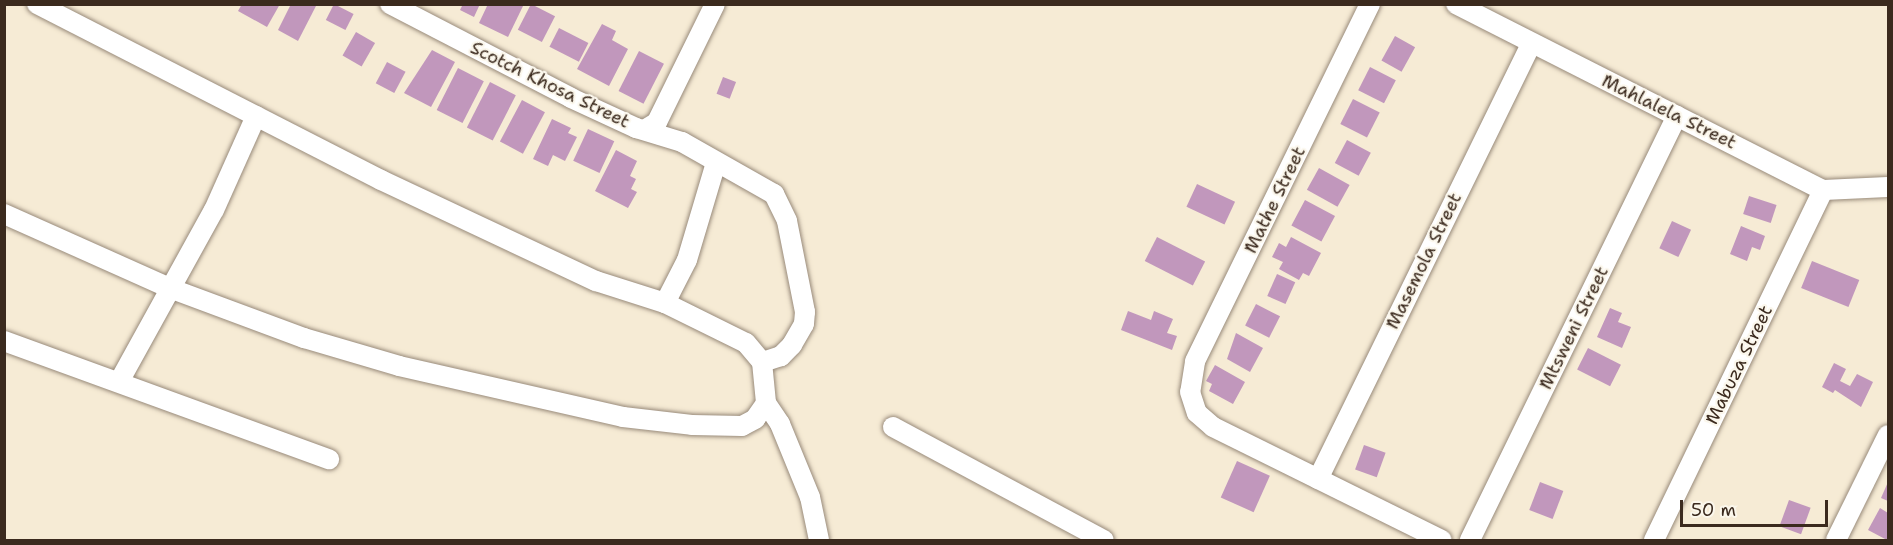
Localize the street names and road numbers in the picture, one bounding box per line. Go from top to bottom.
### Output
street label: Scotch Khosa Street [467,37,633,133]
street label: Mahlalela Street [1598,70,1740,154]
street label: Mathe Street [1240,143,1310,257]
street label: Masemola Street [1382,189,1466,333]
street label: Mtsweni Street [1535,263,1613,393]
street label: Mabuza Street [1701,302,1777,428]

